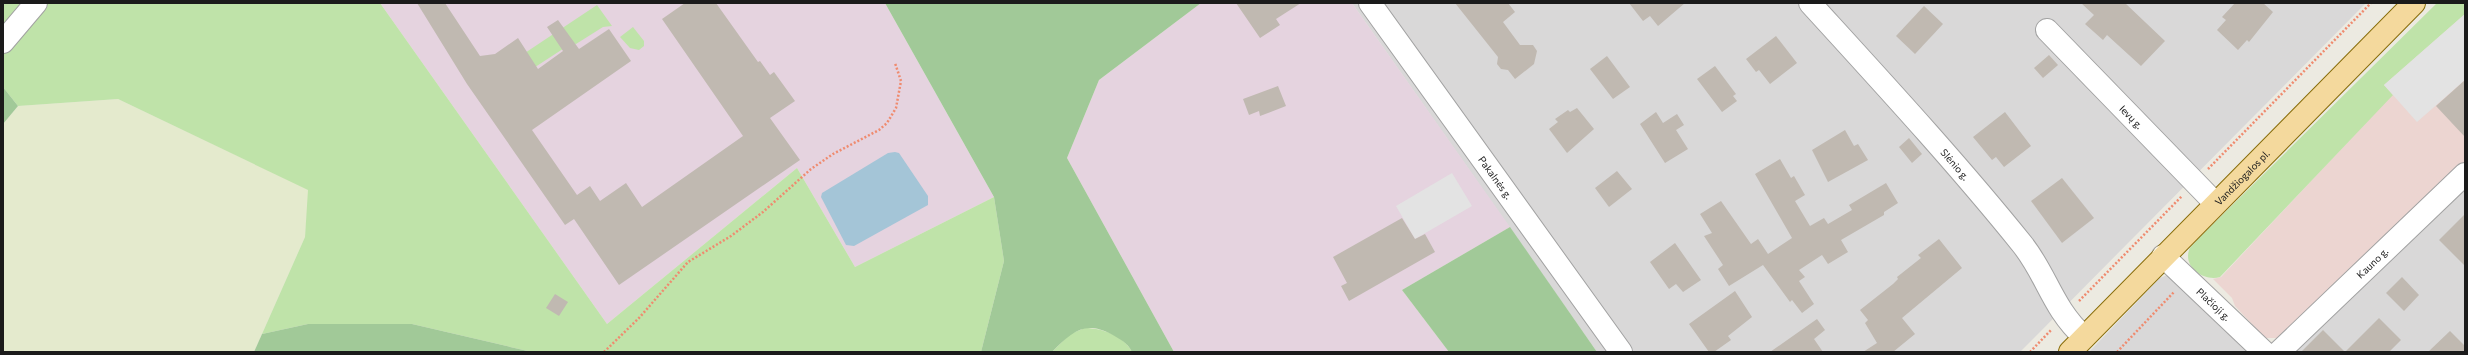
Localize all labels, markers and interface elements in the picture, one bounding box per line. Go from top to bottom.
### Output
street label: Ievų g. [2117,102,2145,131]
street label: Slėnio g. [1938,146,1972,183]
street label: Vandžiogalos pl. [2212,147,2272,208]
street label: Pakalnės g. [1476,154,1515,201]
street label: Kauno g. [2354,245,2390,281]
street label: Plačioji g. [2194,285,2233,323]

